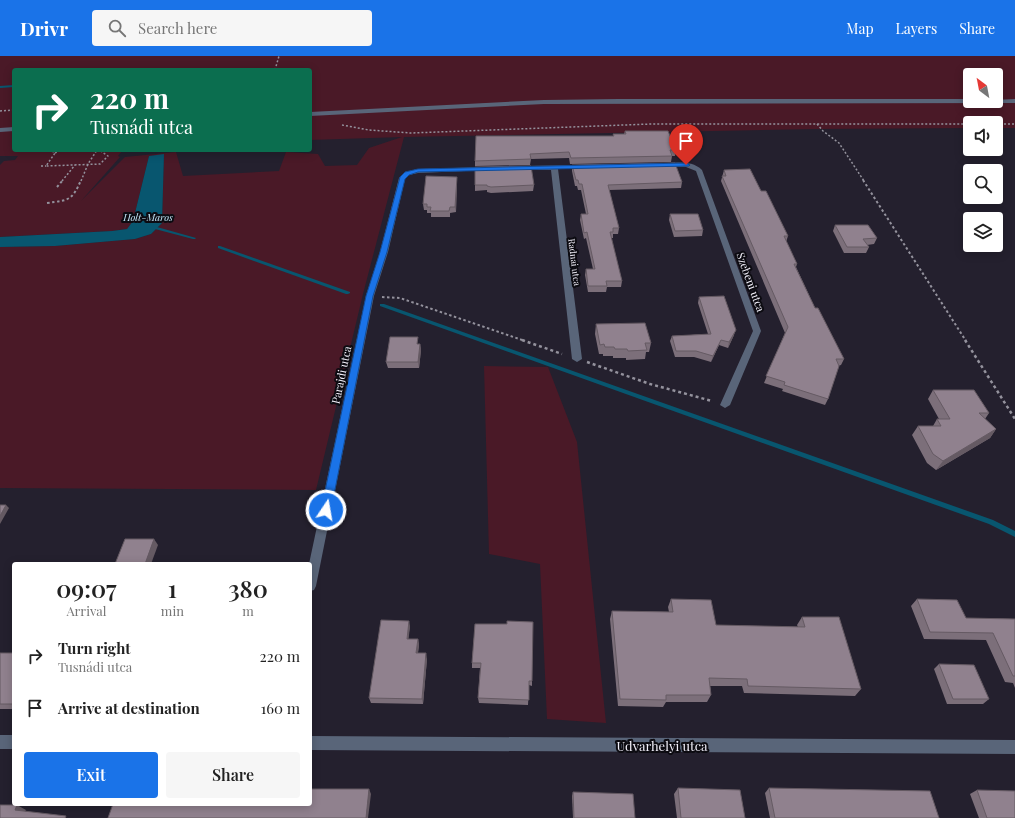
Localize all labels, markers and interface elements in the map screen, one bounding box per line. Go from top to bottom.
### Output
search box [92,10,372,46]
text: Drivr [20,15,68,41]
icon: search [106,17,128,39]
text: Search here [138,18,217,38]
text: Map [846,19,874,38]
text: Layers [896,19,937,38]
text: Share [959,19,995,38]
north arrow [963,68,1003,108]
map controls [963,68,1003,252]
text: 220 m [90,79,169,116]
icon: right [24,84,76,136]
text: Tusnádi utca [90,115,193,139]
button: sound [963,116,1003,156]
pin [669,124,703,165]
icon: arrive [675,130,697,152]
button: search [963,164,1003,204]
water label: Holt-Maros [122,210,173,224]
button: layers [963,212,1003,252]
street label: Radnai utca [566,238,584,287]
street label: Szebeni utca [733,250,769,314]
street label: Parajdi utca [328,344,355,405]
position arrow [305,489,347,531]
text: 09:07 [56,572,117,604]
text: 1 [168,572,177,604]
text: 380 [228,572,268,604]
text: Arrival [66,602,106,619]
text: min [161,602,184,619]
text: m [242,602,254,619]
text: Turn right [58,638,131,658]
icon: right [24,645,46,667]
text: 220 m [260,646,300,666]
text: Tusnádi utca [58,658,132,675]
icon: arrive [24,697,46,719]
text: Arrive at destination [58,698,200,718]
text: 160 m [261,698,300,718]
street label: Udvarhelyi utca [617,737,708,754]
button: Exit [24,752,158,798]
button: Share [166,752,300,798]

